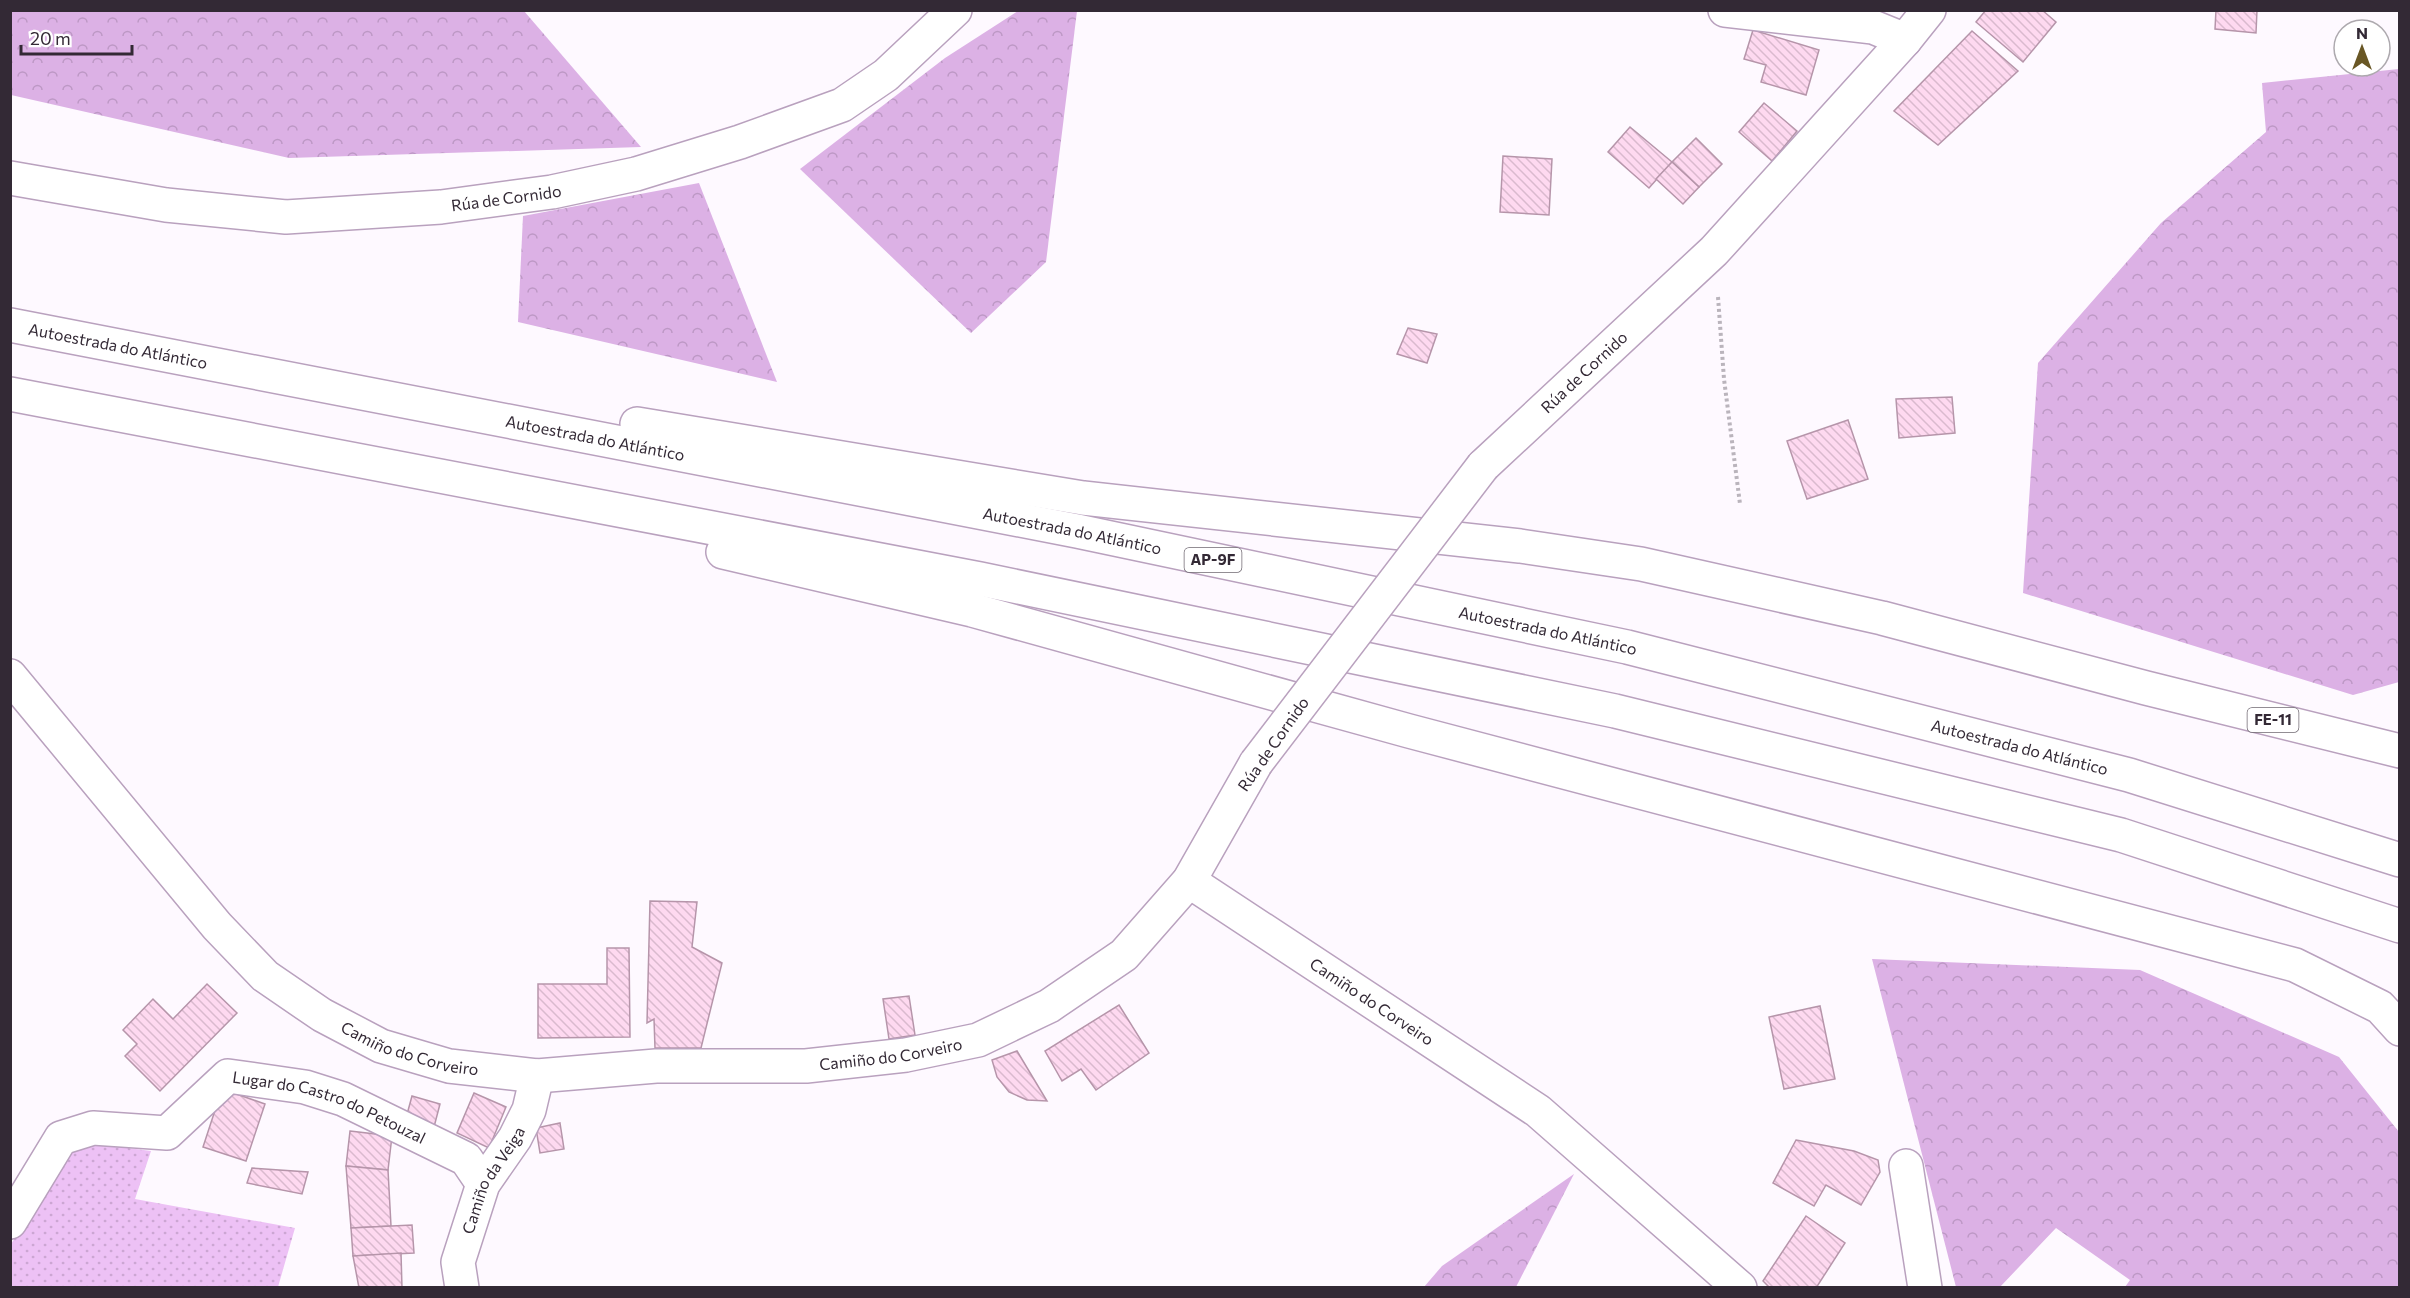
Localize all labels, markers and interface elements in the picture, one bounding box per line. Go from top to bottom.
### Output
scale bar [21,18,132,56]
north arrow [2332,18,2392,78]
text: N [2356,23,2368,42]
text: 20 m [30,27,71,49]
street label: Rúa de Cornido [450,180,563,215]
street label: Autoestrada do Atlántico [27,319,209,372]
street label: Rúa de Cornido [1537,327,1631,416]
street label: Autoestrada do Atlántico [504,411,686,464]
street label: Autoestrada do Atlántico [981,503,1164,558]
road number: AP-9F [1184,548,1242,572]
street label: Autoestrada do Atlántico [1457,602,1639,658]
street label: Rúa de Cornido [1233,693,1312,795]
road number: FE-11 [2248,708,2298,732]
street label: Autoestrada do Atlántico [1929,715,2110,778]
street label: Camiño do Corveiro [1307,953,1438,1049]
street label: Camiño do Corveiro [338,1017,480,1078]
street label: Camiño do Corveiro [818,1034,964,1073]
street label: Lugar do Castro do Petouzal [231,1067,429,1147]
street label: Camiño da Veiga [458,1123,528,1236]

